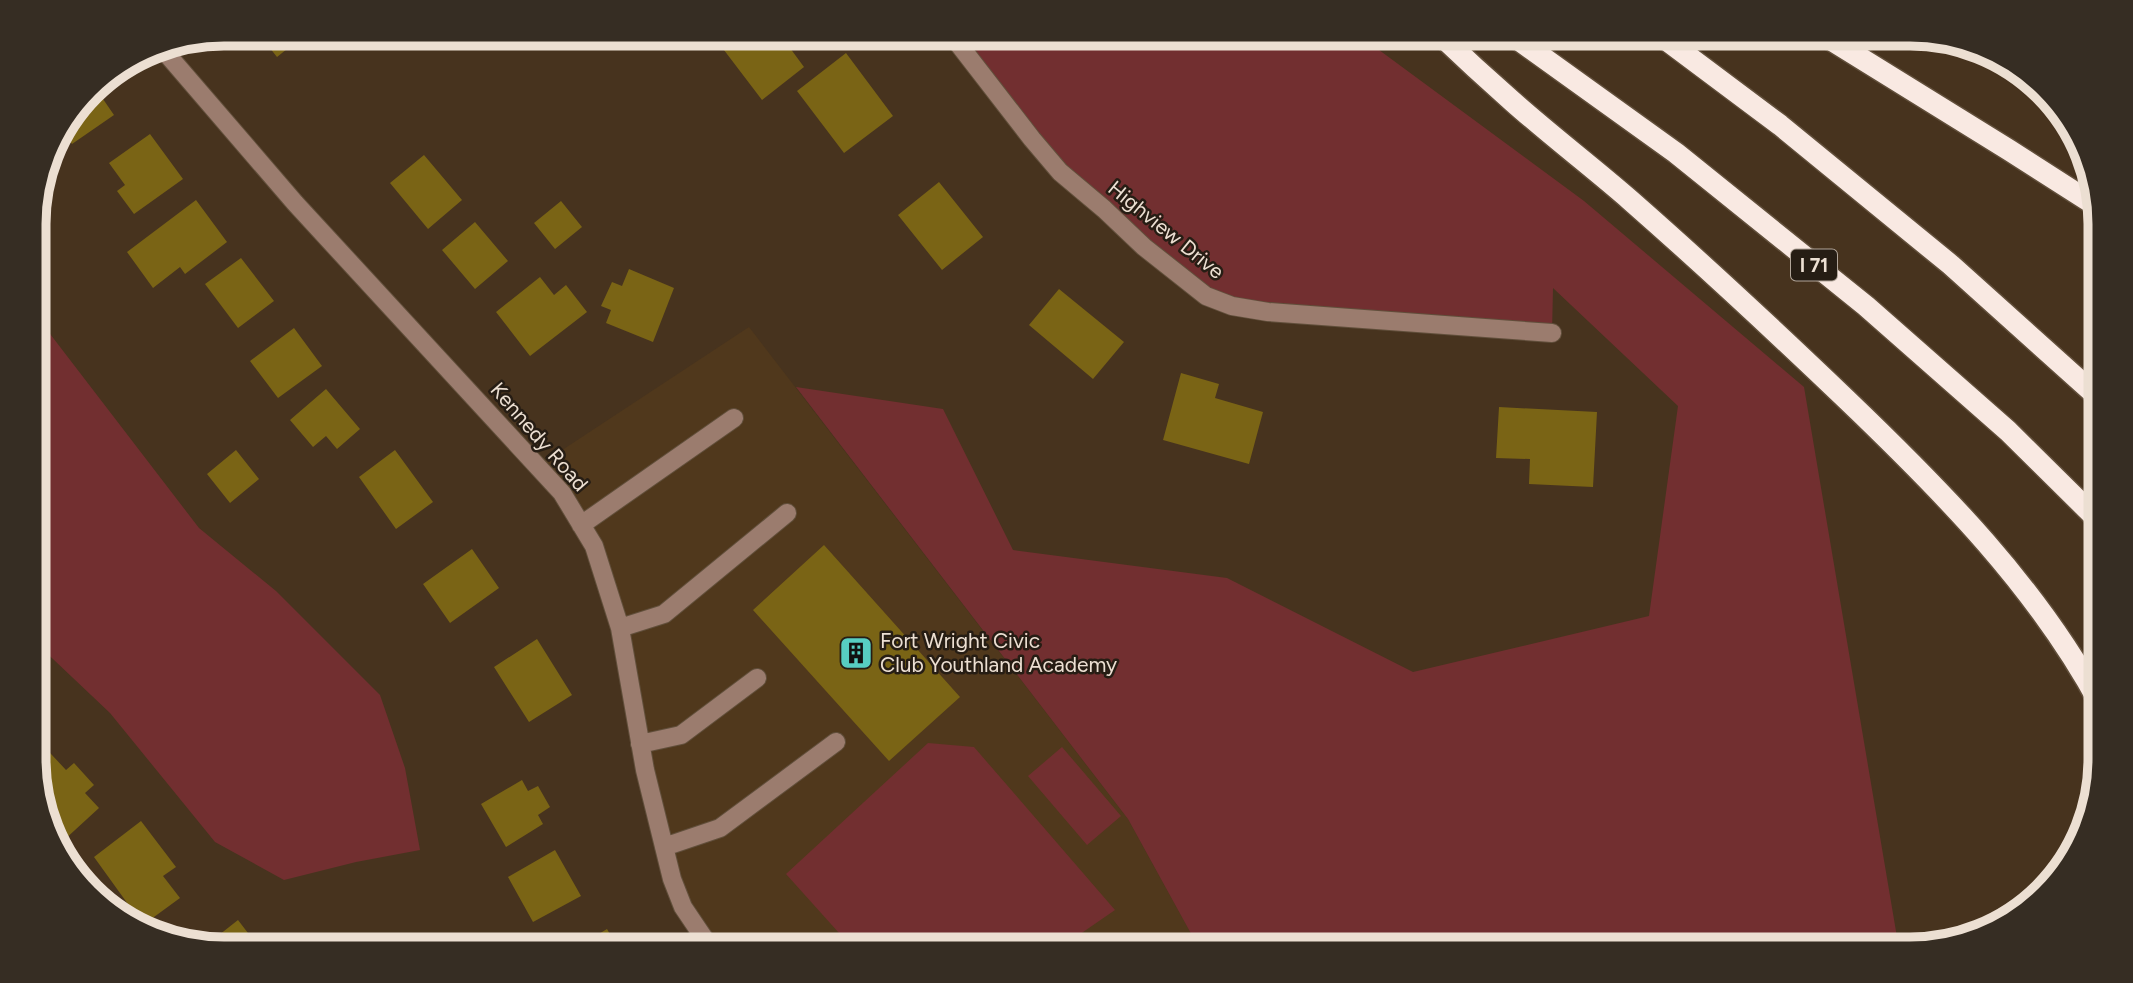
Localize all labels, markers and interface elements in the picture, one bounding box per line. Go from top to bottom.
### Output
street label: Highview Drive [1103,175,1229,284]
road number: I 71 [1791,249,1837,280]
street label: Kennedy Road [485,377,593,496]
place label: Fort Wright Civic Club Youthland Academy [880,628,1117,677]
building icon: Fort Wright Civic Club Youthland Academy [837,634,875,672]

